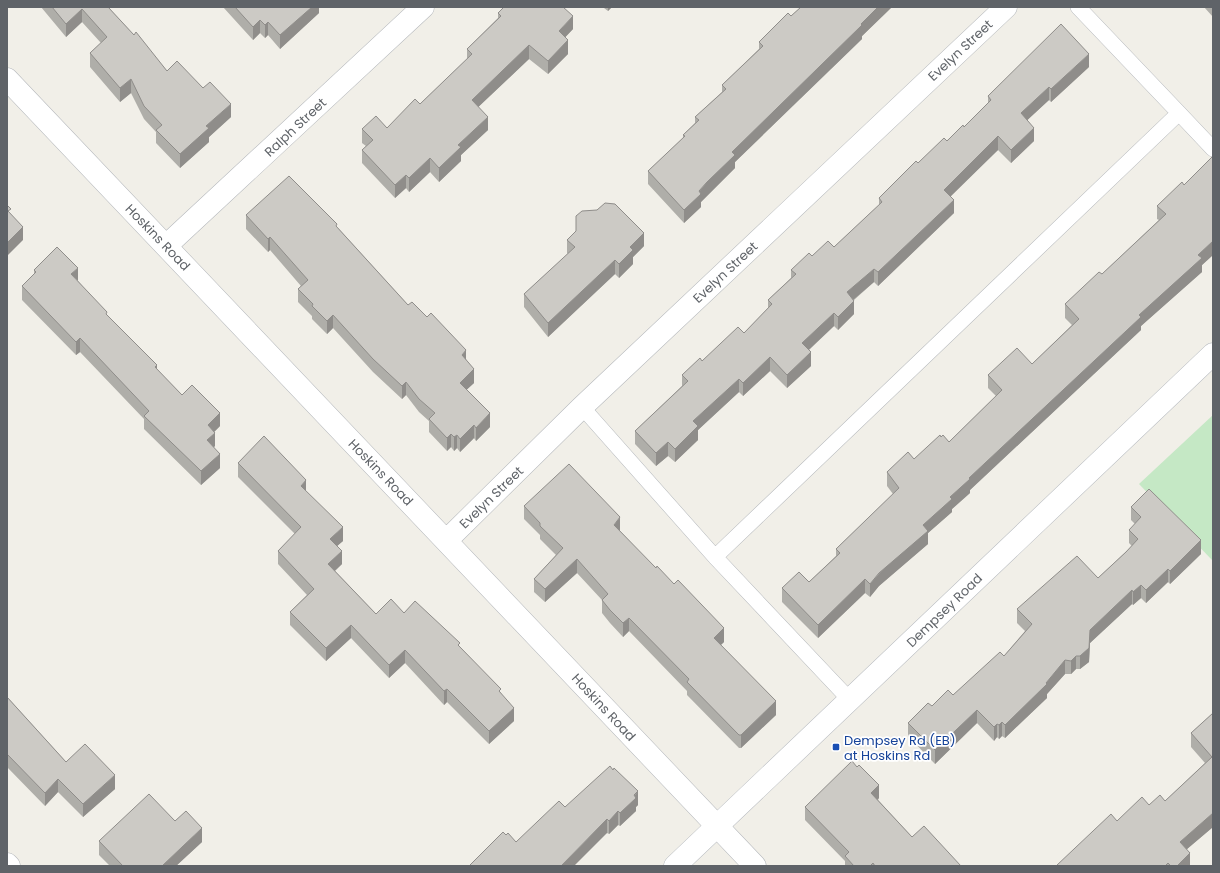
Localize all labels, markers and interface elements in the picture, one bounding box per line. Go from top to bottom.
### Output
street label: Evelyn Street [924,15,997,85]
street label: Ralph Street [260,93,331,161]
street label: Hoskins Road [121,200,194,275]
street label: Evelyn Street [689,237,762,307]
street label: Hoskins Road [344,435,417,510]
street label: Evelyn Street [455,462,528,533]
street label: Dempsey Road [902,569,987,652]
street label: Hoskins Road [567,669,640,745]
place label: Dempsey Rd (EB) at Hoskins Rd [844,731,956,765]
marker: Dempsey Rd (EB) at Hoskins Rd [831,742,841,752]

